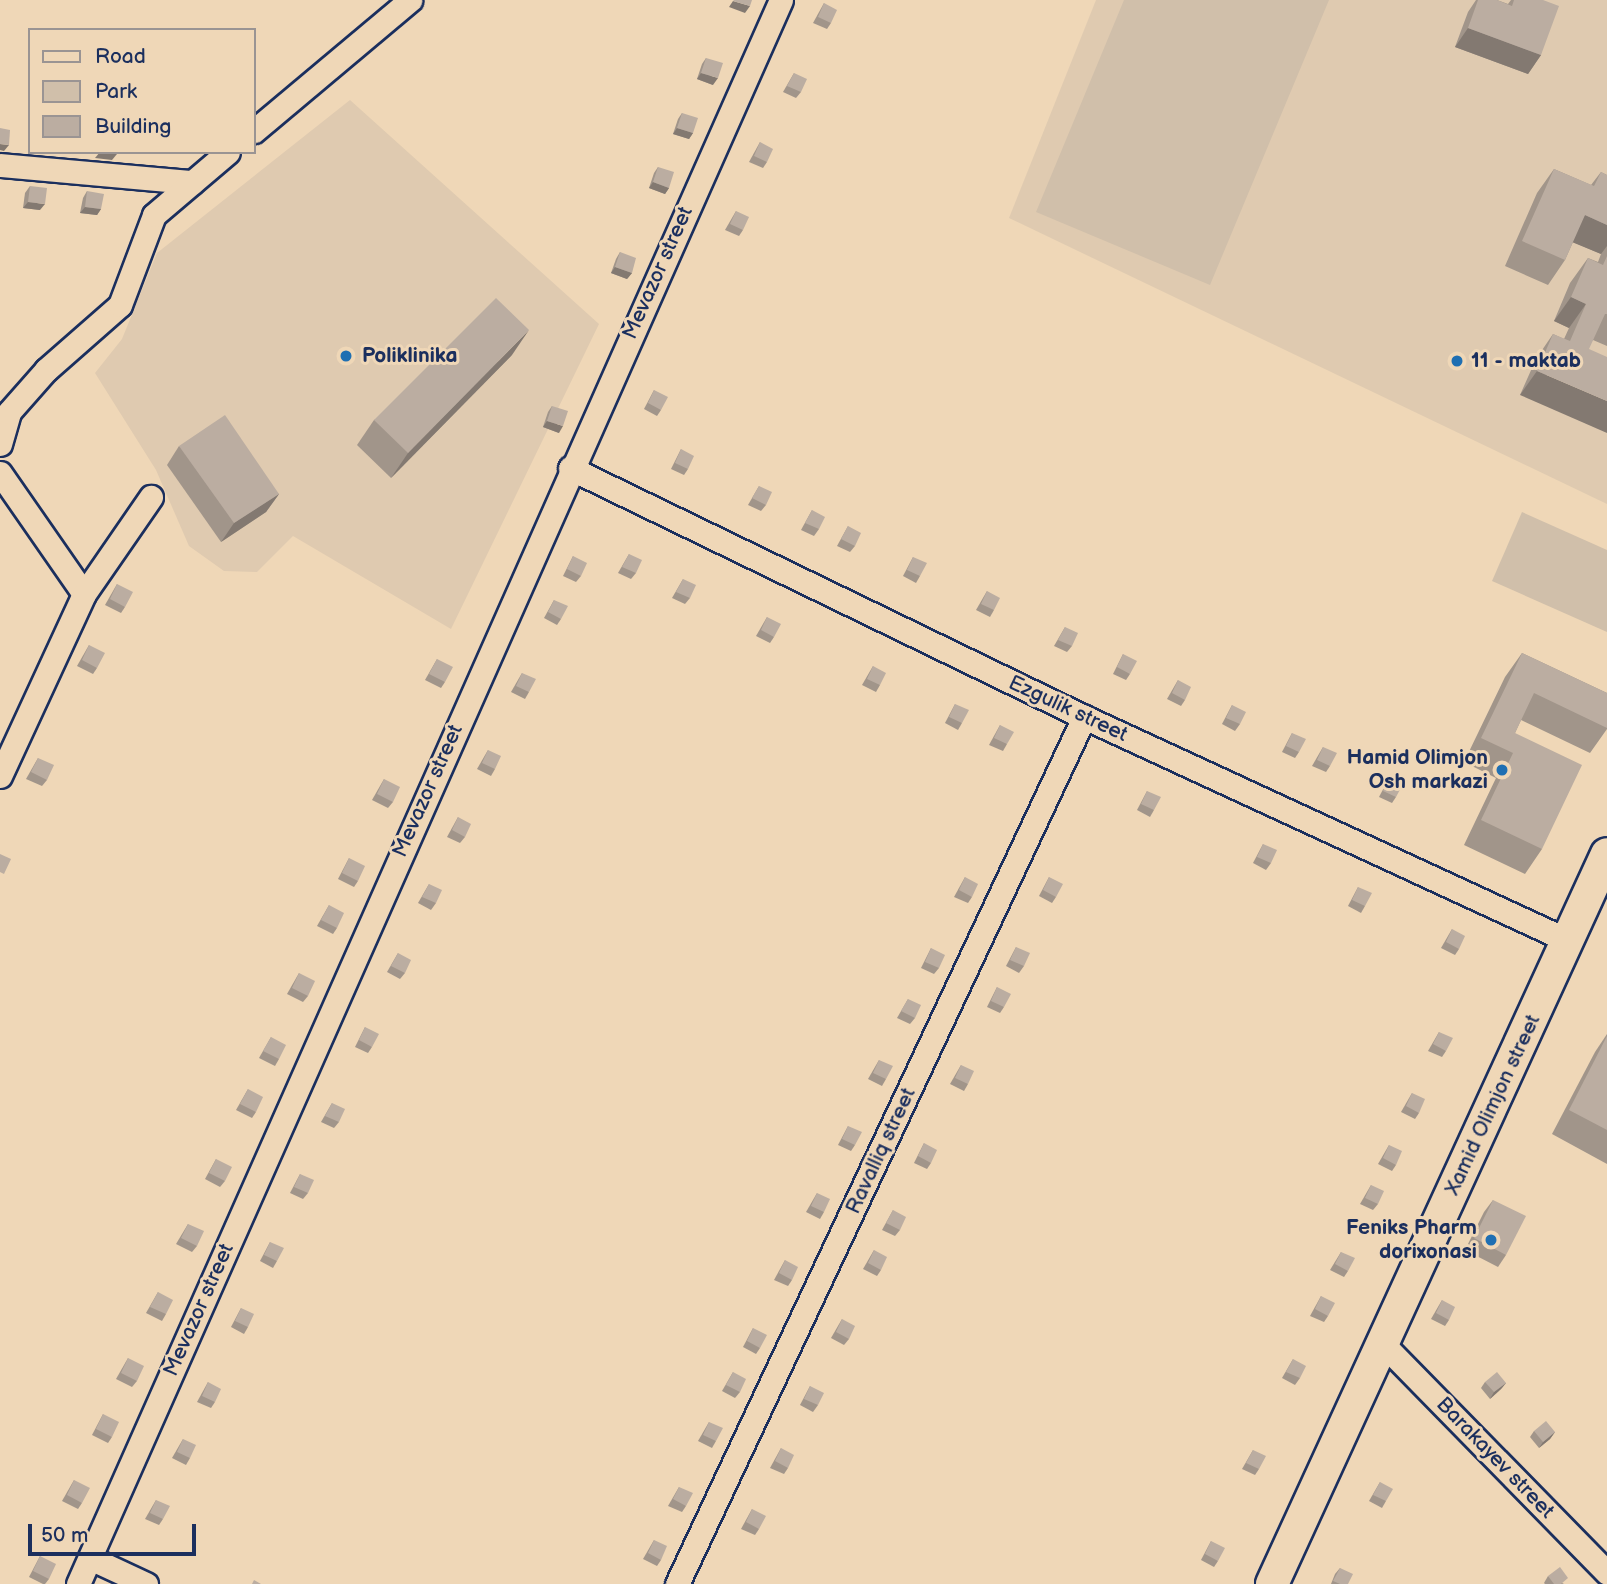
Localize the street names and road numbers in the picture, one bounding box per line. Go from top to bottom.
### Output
street label: Mevazor street [618,203,698,343]
street label: Ezgulik street [1005,670,1131,748]
street label: Mevazor street [388,721,468,861]
street label: Xamid Olimjon street [1440,1011,1546,1199]
street label: Ravalliq street [841,1084,921,1218]
street label: Mevazor street [159,1240,239,1380]
street label: Barakayev street [1431,1392,1559,1524]

